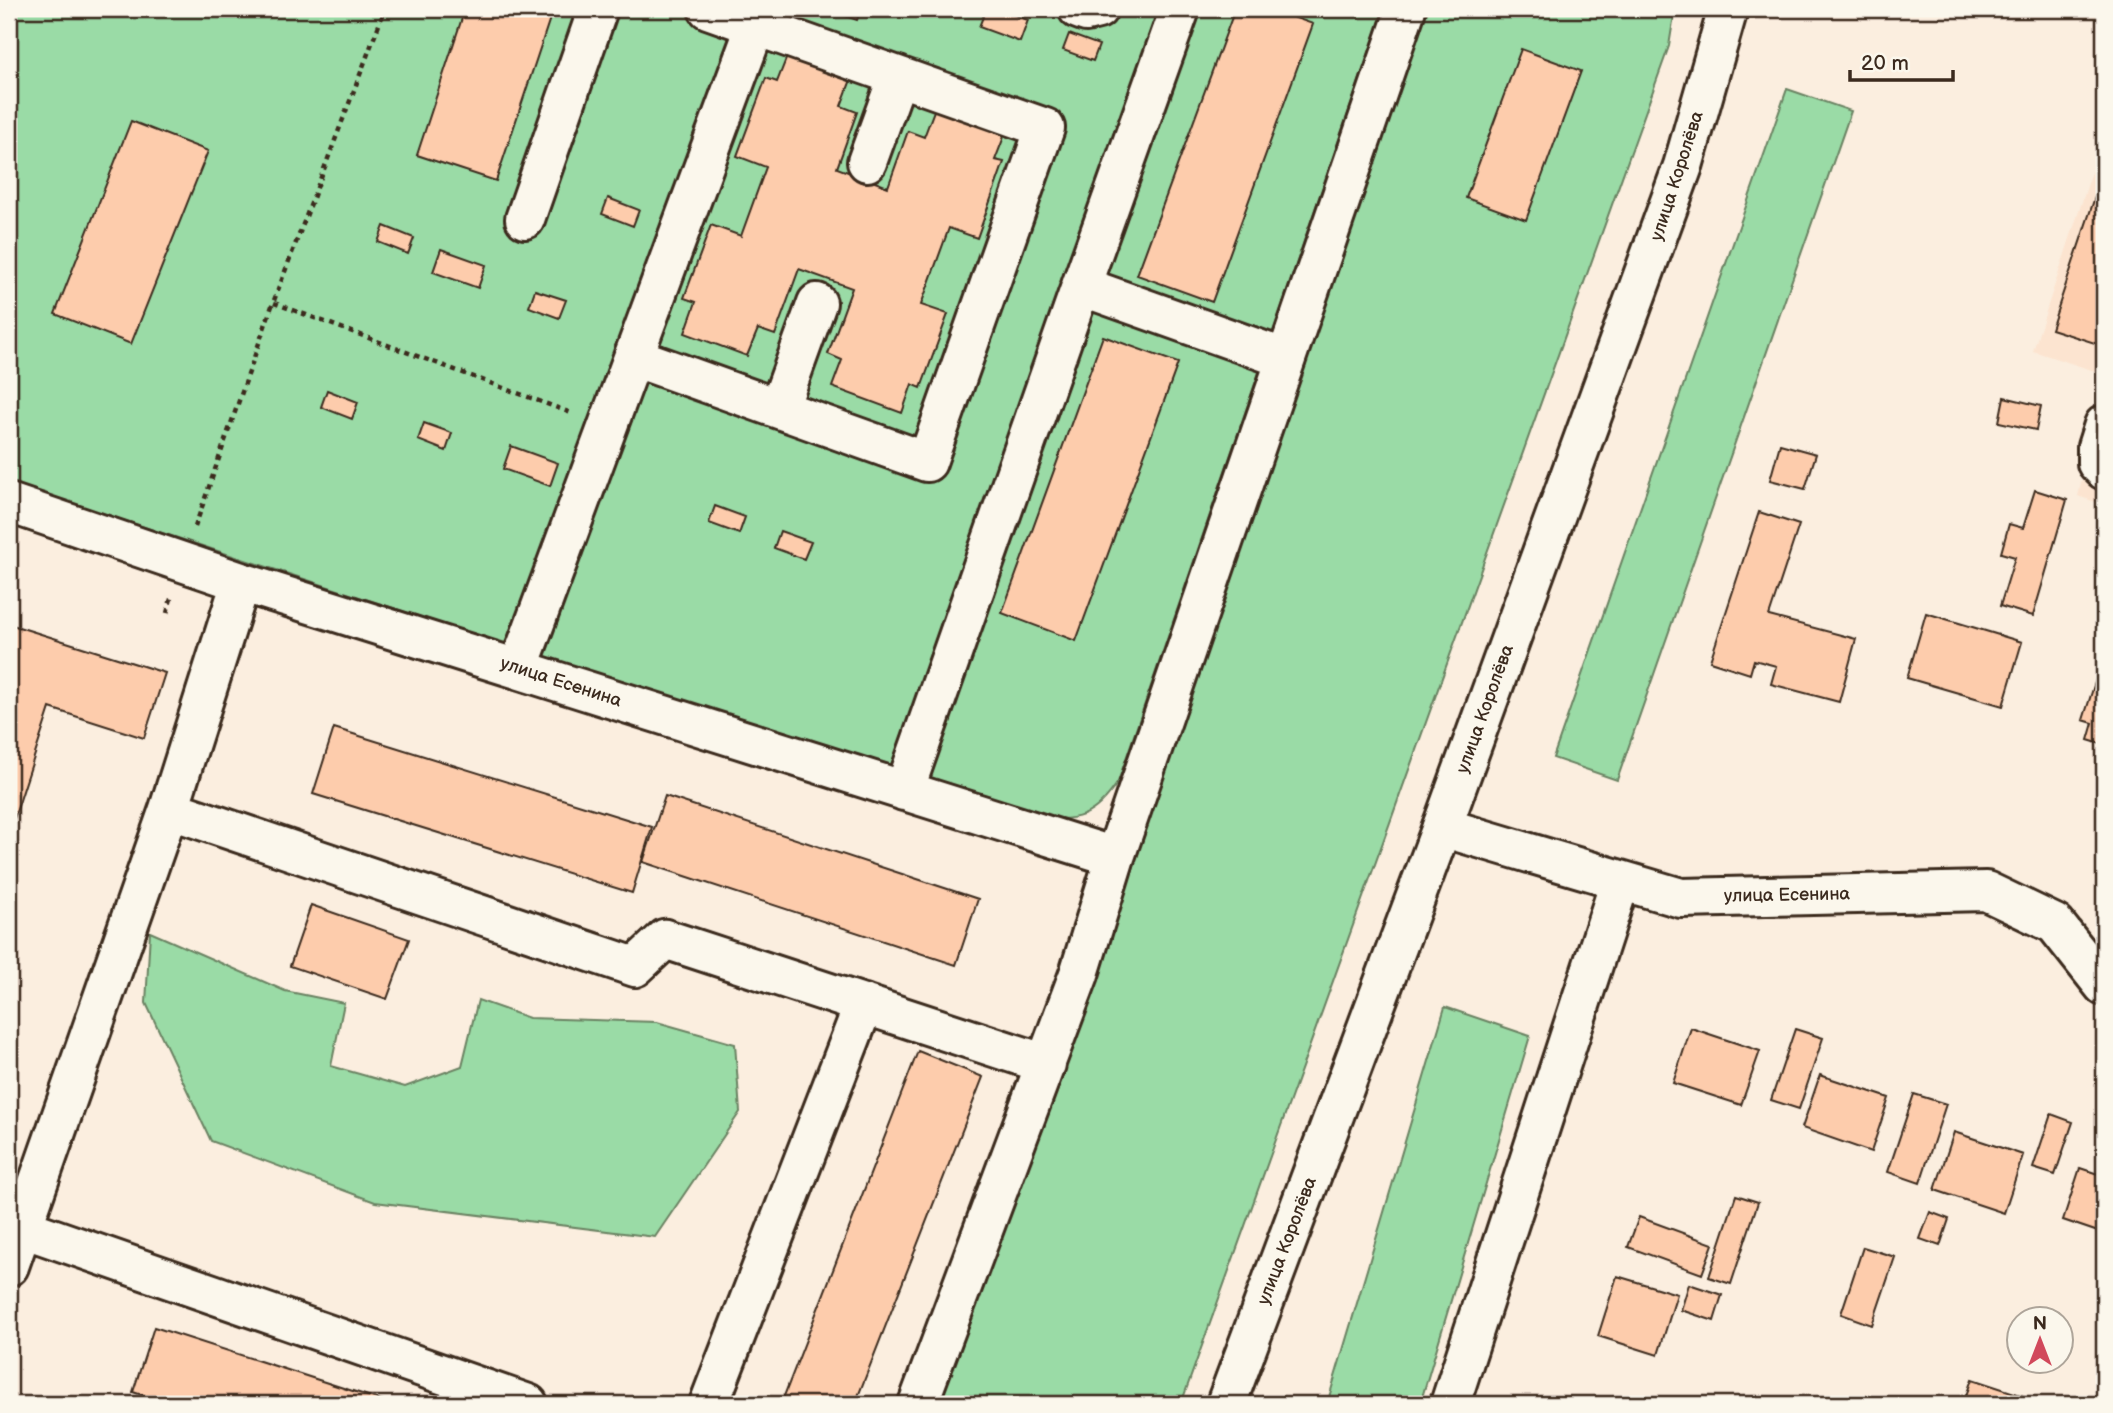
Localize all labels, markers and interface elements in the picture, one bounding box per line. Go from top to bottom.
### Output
scale bar [1850,38,1954,82]
text: 20 m [1861,51,1909,76]
street label: улица Королёва [1646,108,1708,244]
street label: улица Королёва [1452,642,1518,776]
street label: улица Есенина [498,652,625,712]
street label: улица Есенина [1724,883,1851,907]
street label: улица Королёва [1253,1174,1321,1308]
north arrow [2004,1304,2074,1374]
text: N [2033,1313,2047,1336]

